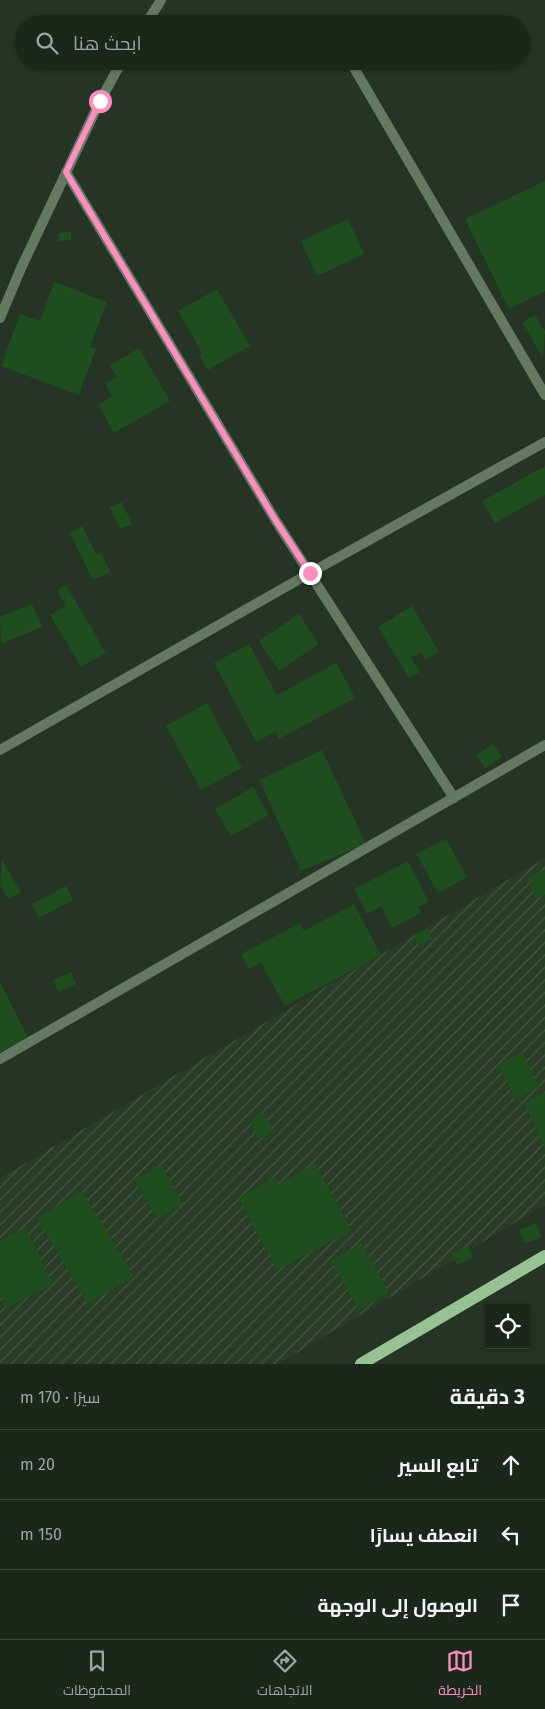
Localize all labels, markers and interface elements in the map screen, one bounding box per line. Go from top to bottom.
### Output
search box [15,15,530,70]
icon: search [33,29,61,57]
text: ابحث هنا [73,32,142,55]
route start [89,90,112,113]
route end [299,562,322,585]
map controls [485,1304,530,1349]
button: locate [485,1304,530,1349]
text: 3 دقيقة [450,1384,525,1410]
text: سيرًا · 170 m [20,1388,100,1407]
icon: ahead [497,1451,525,1479]
text: تابع السير [398,1454,478,1477]
text: 20 m [20,1455,55,1474]
icon: left [497,1521,525,1549]
text: انعطف يسارًا [370,1524,478,1547]
text: 150 m [20,1525,62,1544]
icon: arrive [497,1591,525,1619]
text: الوصول إلى الوجهة [318,1594,478,1617]
tab: المحفوظات [63,1647,131,1703]
tab: الاتجاهات [257,1647,312,1703]
tab: الخريطة [438,1647,482,1703]

